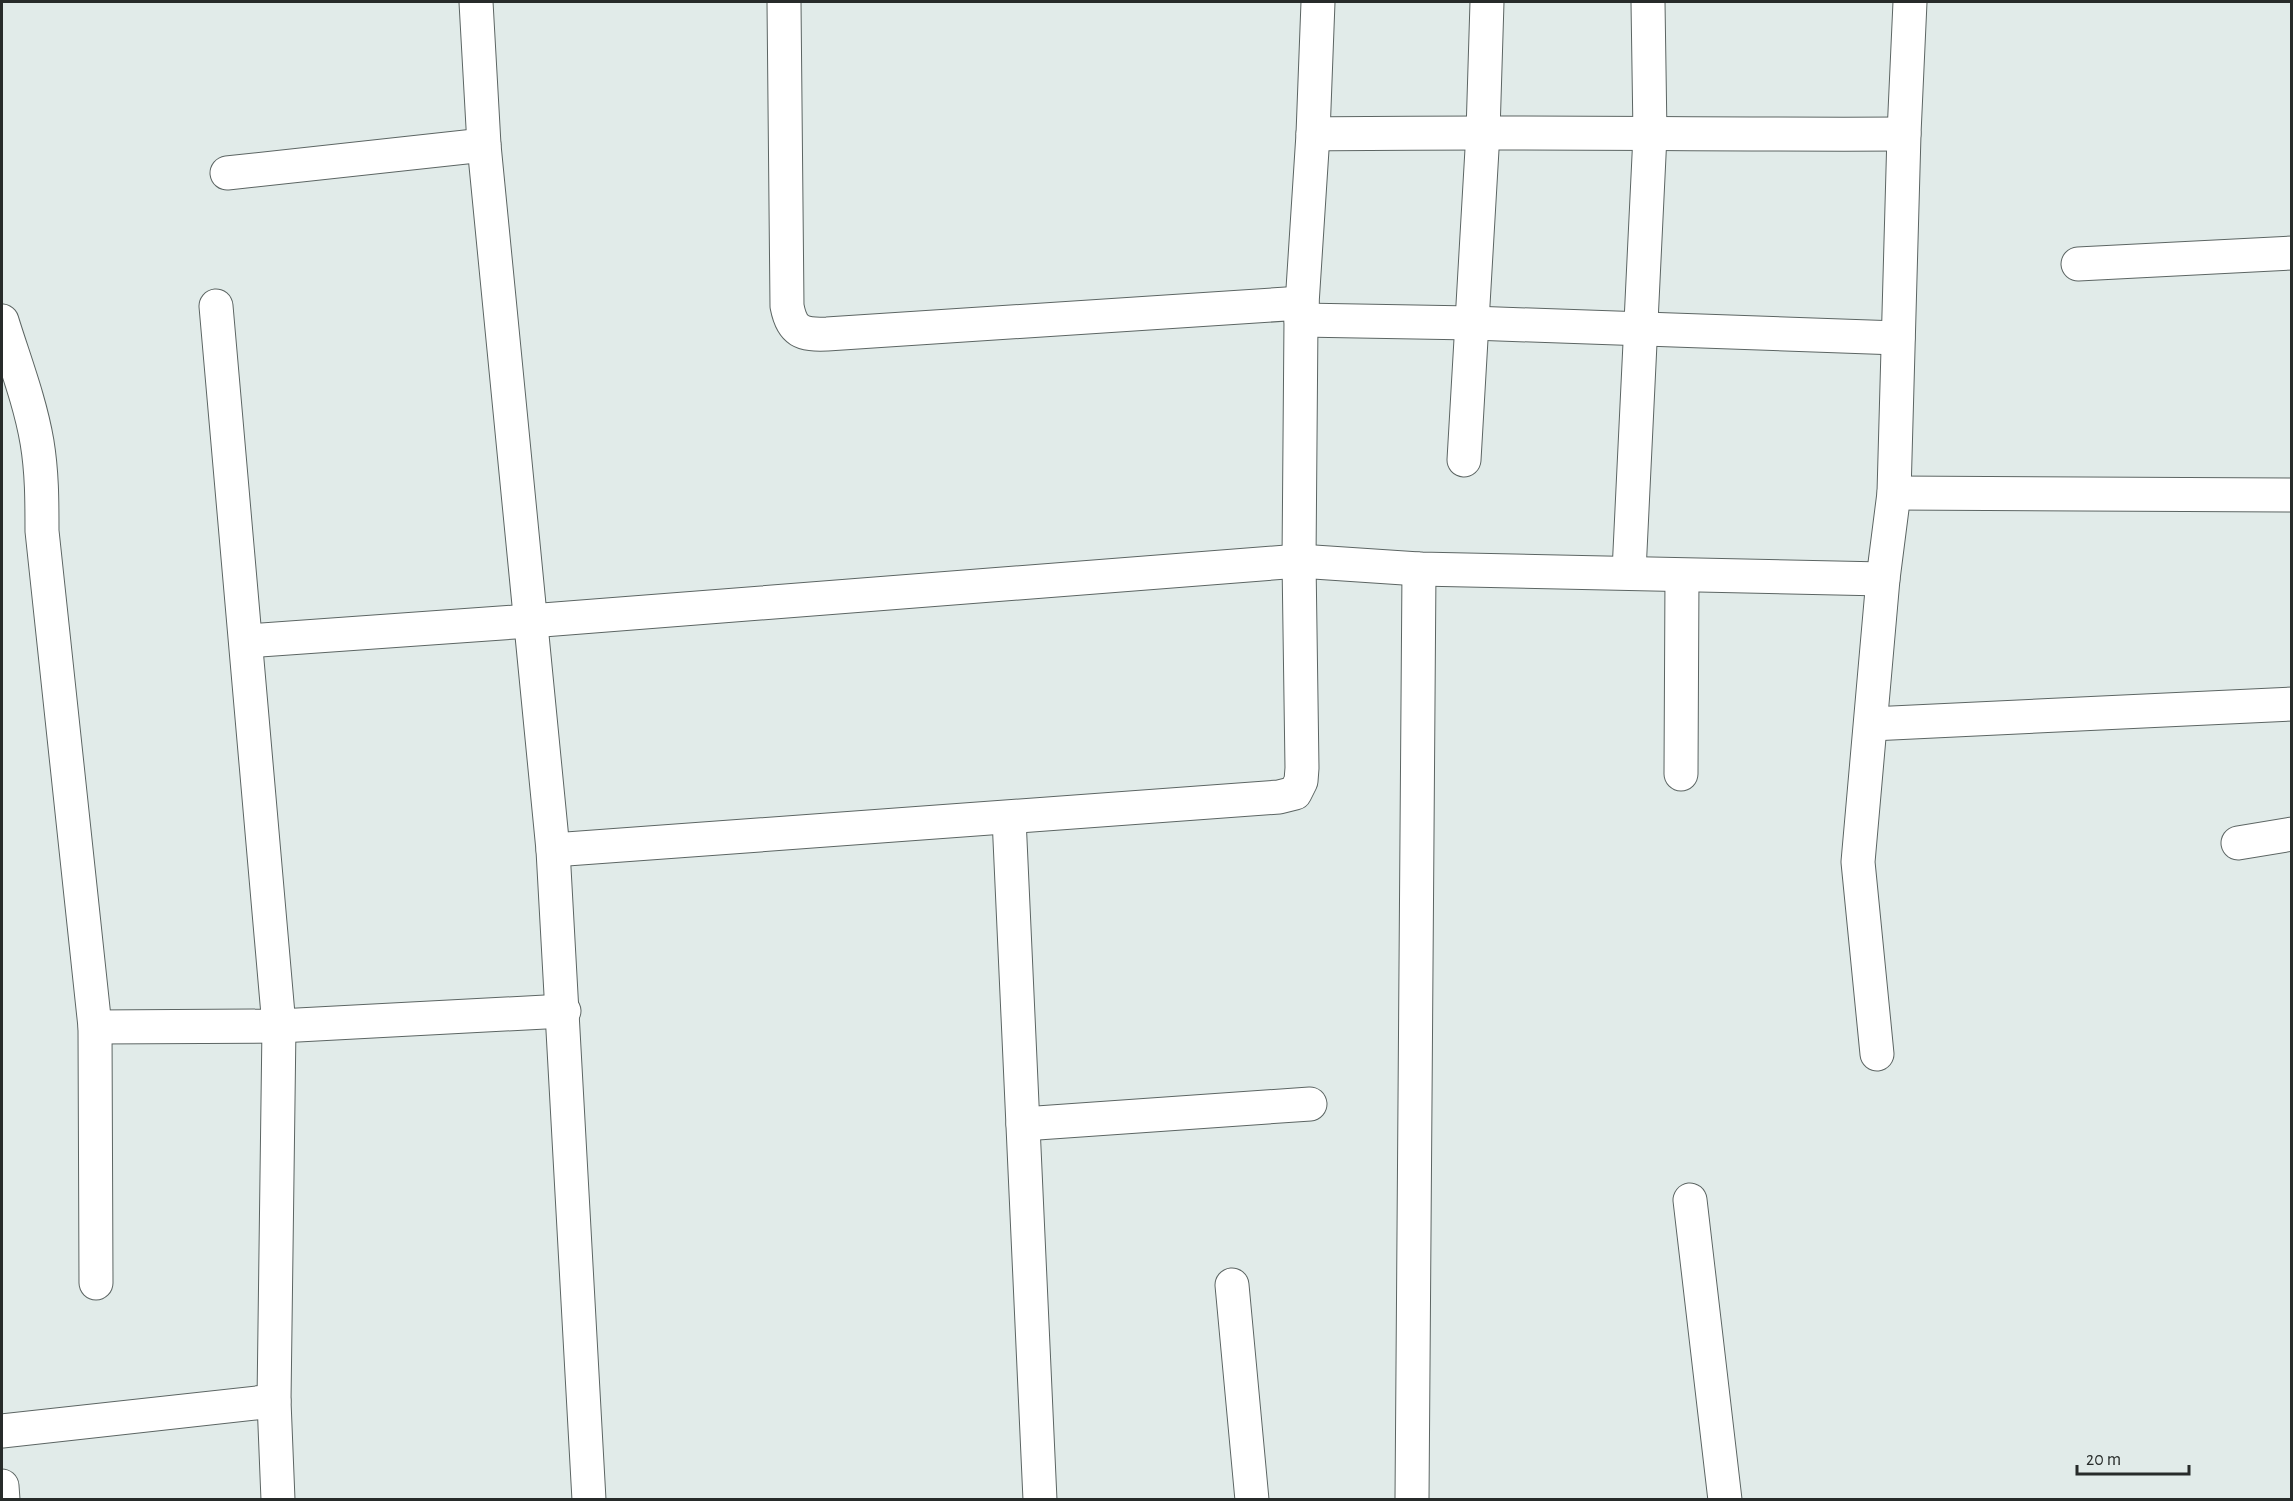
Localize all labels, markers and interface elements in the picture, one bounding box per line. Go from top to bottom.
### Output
scale bar [2077,1438,2190,1476]
text: 20 m [2086,1451,2121,1469]

